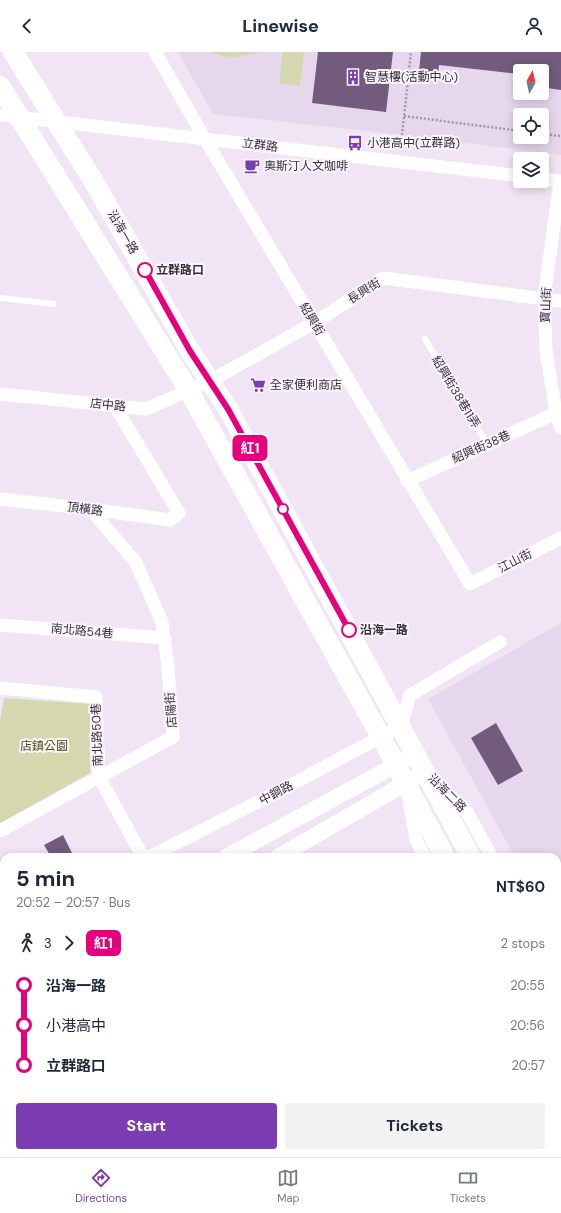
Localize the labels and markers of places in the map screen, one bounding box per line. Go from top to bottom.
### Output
building icon: 智慧樓(活動中心) [344,68,362,86]
place label: 智慧樓(活動中心) [365,69,458,85]
bus stop icon: 小港高中(立群路) [346,134,364,152]
place label: 小港高中(立群路) [367,135,460,151]
cafe icon: 奧斯汀人文咖啡 [243,157,261,175]
place label: 奧斯汀人文咖啡 [264,158,348,174]
marker: 立群路口 [137,262,153,278]
place label: 立群路口 [156,262,204,278]
supermarket icon: 全家便利商店 [249,376,267,394]
place label: 全家便利商店 [270,377,342,393]
unlabelled marker [277,503,289,515]
marker: 沿海一路 [341,622,357,638]
place label: 沿海一路 [360,622,408,638]

